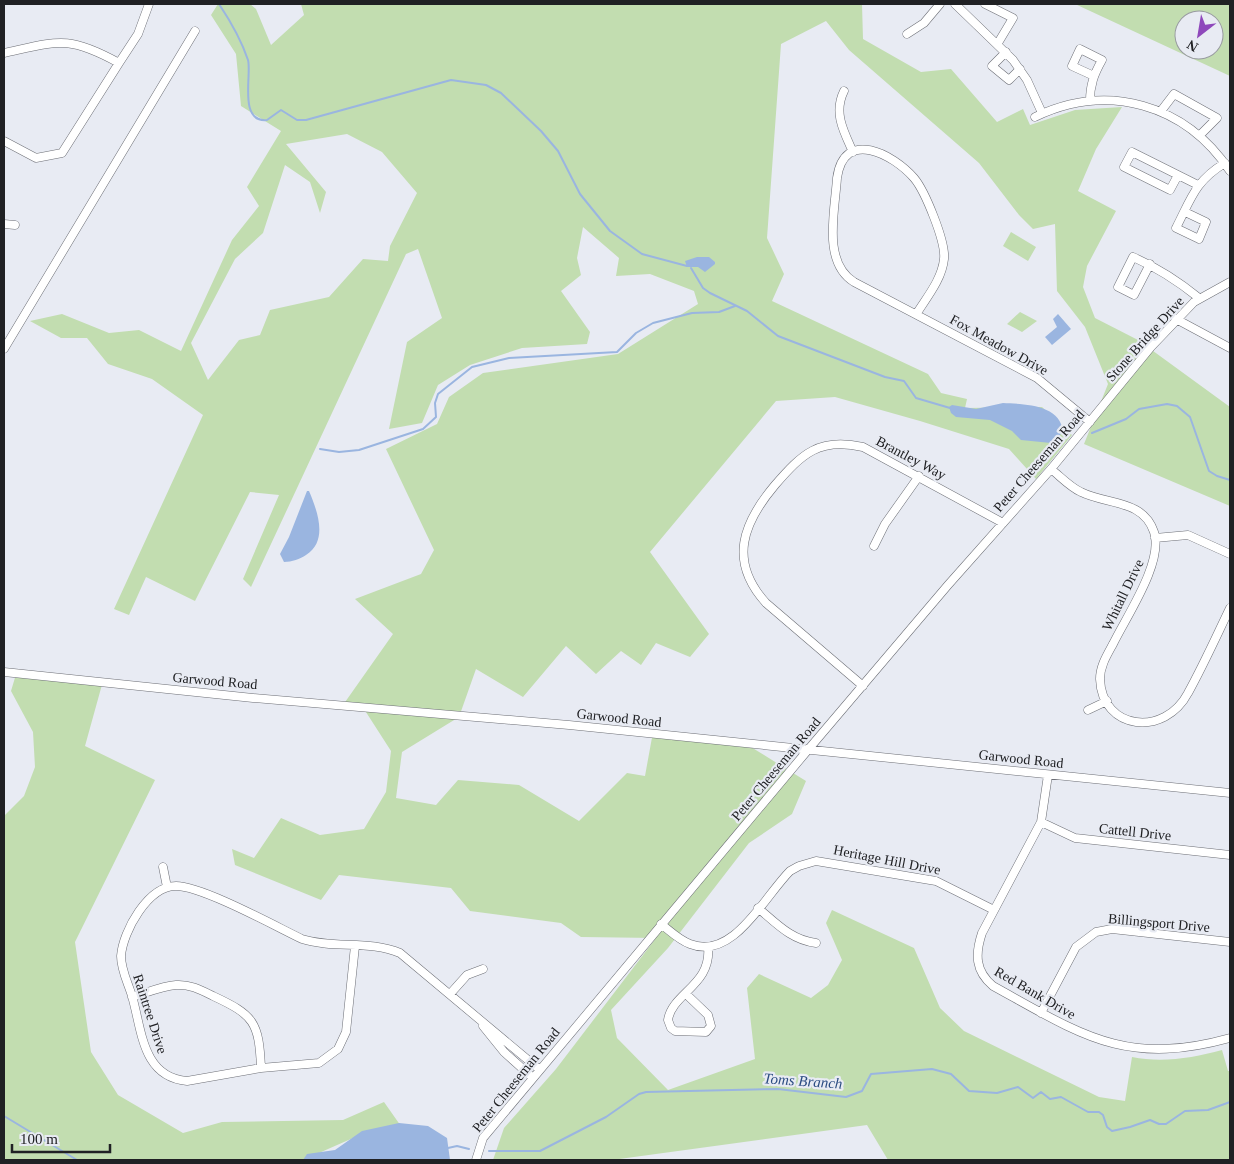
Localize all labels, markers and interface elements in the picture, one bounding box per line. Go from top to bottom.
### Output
north arrow [1174,10,1224,60]
text: N [1184,37,1201,55]
street label: Stone Bridge Drive [1103,294,1187,384]
street label: Fox Meadow Drive [947,312,1051,378]
street label: Peter Cheeseman Road [991,407,1087,515]
street label: Brantley Way [874,433,948,483]
street label: Whitall Drive [1099,557,1147,633]
street label: Garwood Road [172,670,258,692]
street label: Garwood Road [576,706,662,730]
street label: Peter Cheeseman Road [729,714,823,824]
street label: Garwood Road [978,747,1064,771]
street label: Cattell Drive [1098,821,1172,843]
street label: Heritage Hill Drive [832,842,942,878]
street label: Billingsport Drive [1107,911,1211,935]
street label: Red Bank Drive [992,964,1078,1022]
street label: Raintree Drive [130,972,170,1056]
street label: Peter Cheeseman Road [469,1025,563,1135]
water label: Toms Branch [763,1070,843,1092]
scale bar [12,1122,110,1154]
text: 100 m [20,1131,58,1147]

